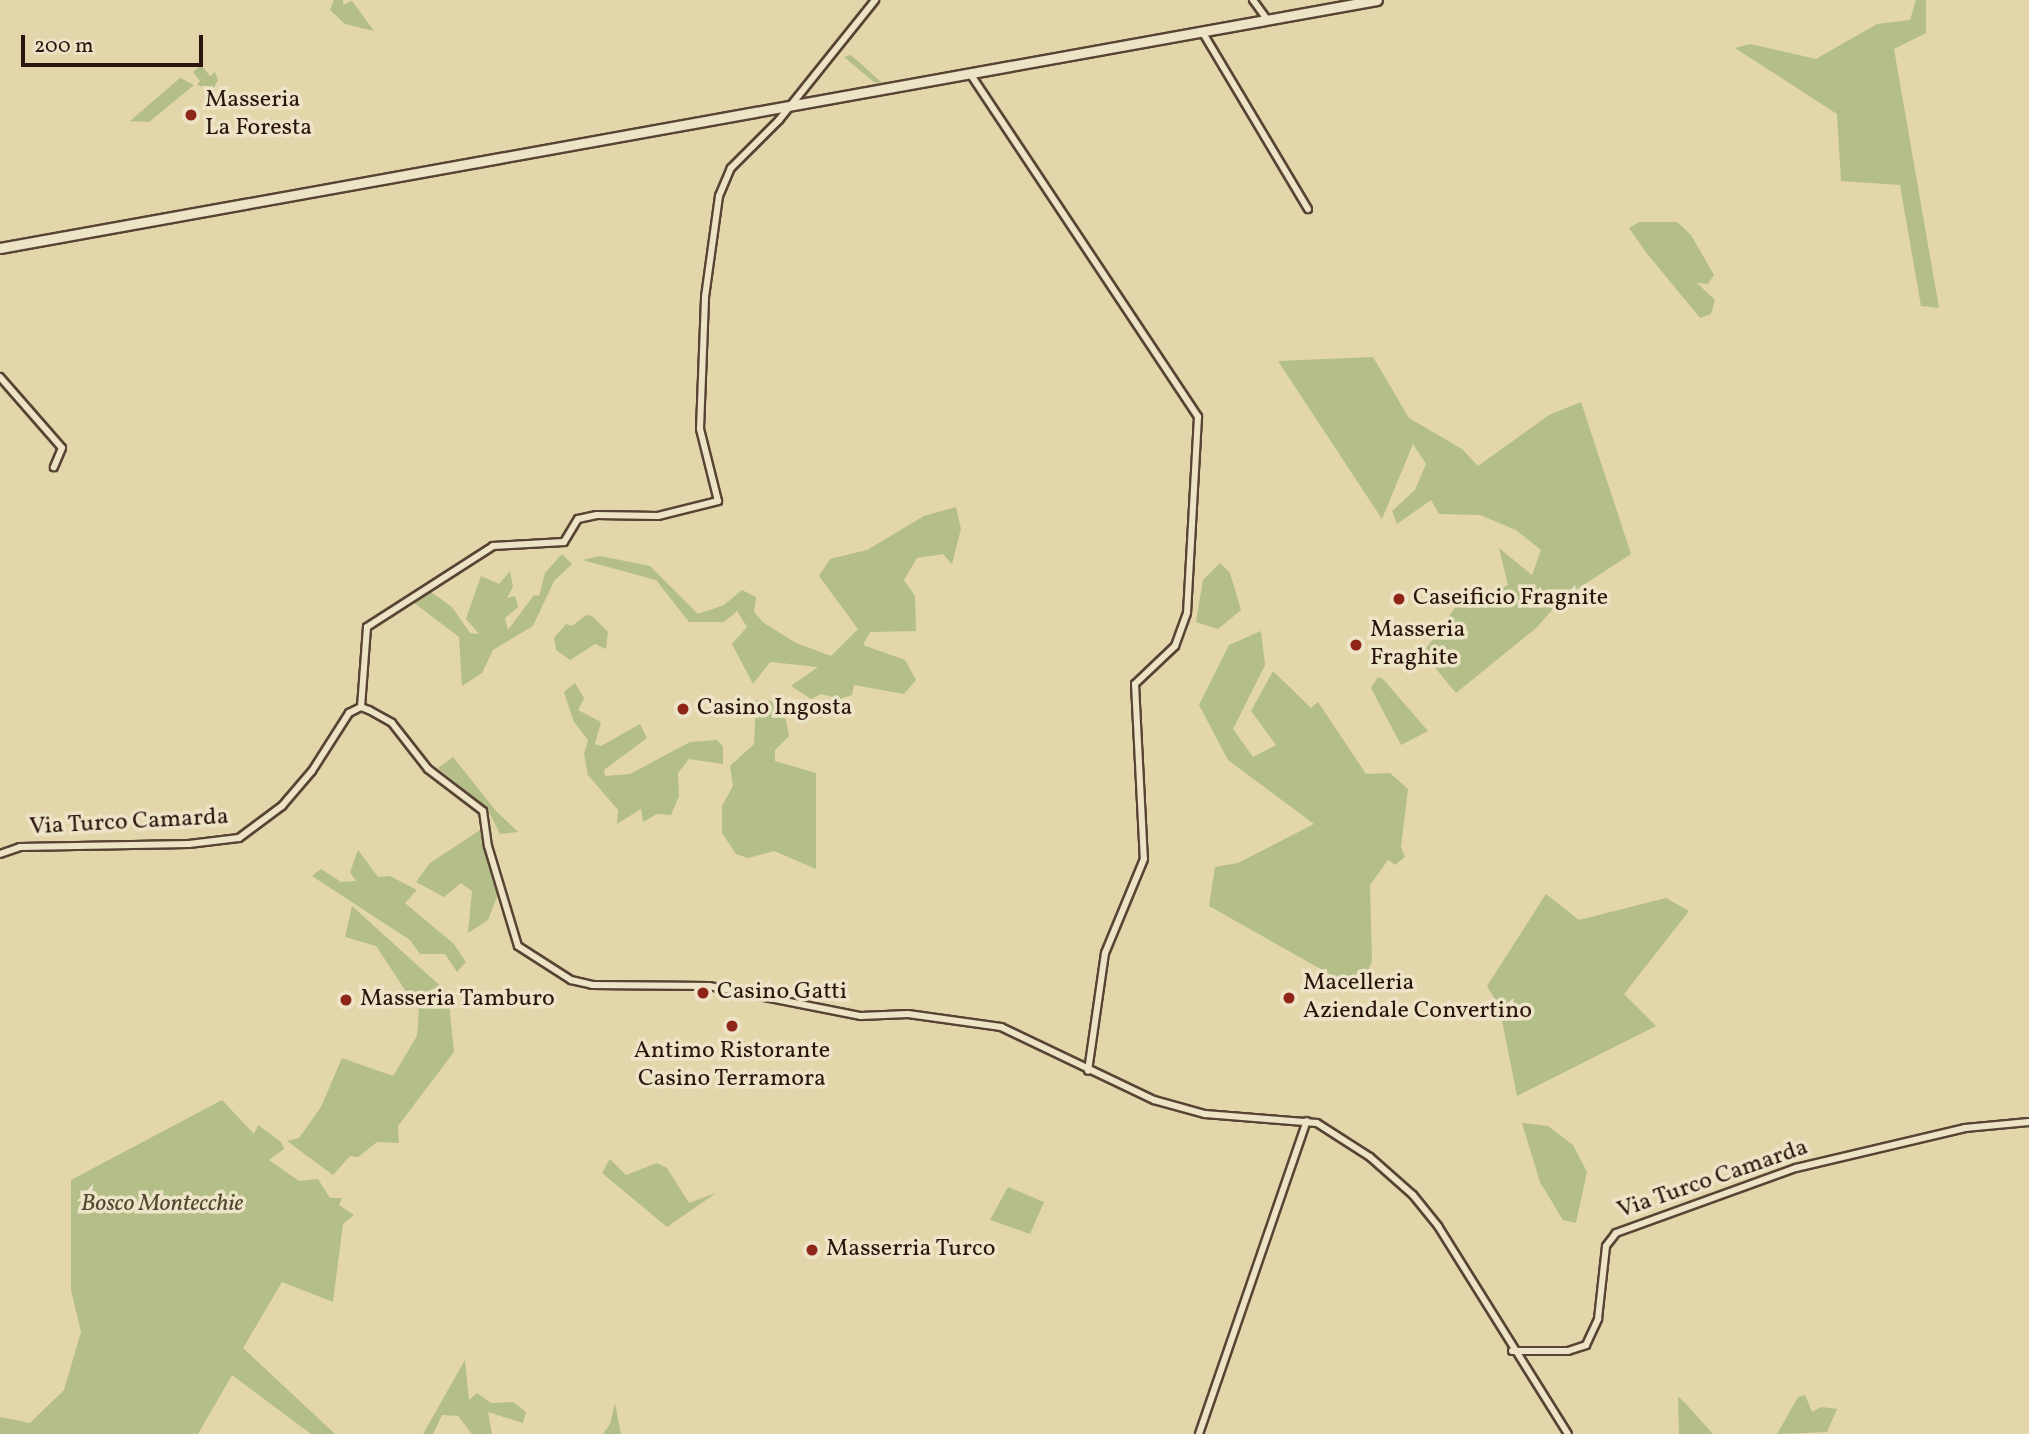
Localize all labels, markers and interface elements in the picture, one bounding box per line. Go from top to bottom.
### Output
scale bar [24,21,206,65]
text: 200 m [34,32,94,61]
place label: Masseria La Foresta [205,87,312,143]
marker: Masseria La Foresta [183,107,199,123]
place label: Caseificio Fragnite [1413,585,1608,613]
marker: Caseificio Fragnite [1391,591,1407,607]
place label: Masseria Fraghite [1370,617,1465,673]
marker: Masseria Fraghite [1348,637,1364,653]
place label: Casino Ingosta [697,695,853,723]
marker: Casino Ingosta [675,701,691,717]
street label: Via Turco Camarda [28,803,230,843]
place label: Macelleria Aziendale Convertino [1303,970,1532,1026]
place label: Casino Gatti [717,979,847,1007]
marker: Casino Gatti [695,985,711,1001]
place label: Masseria Tamburo [360,986,556,1014]
marker: Macelleria Aziendale Convertino [1281,990,1297,1006]
marker: Masseria Tamburo [338,992,354,1008]
marker: Antimo Ristorante Casino Terramora [724,1018,740,1034]
place label: Antimo Ristorante Casino Terramora [634,1038,830,1094]
street label: Via Turco Camarda [1614,1134,1812,1226]
park label: Bosco Montecchie [81,1191,243,1219]
place label: Masserria Turco [826,1236,996,1264]
marker: Masserria Turco [804,1242,820,1258]

